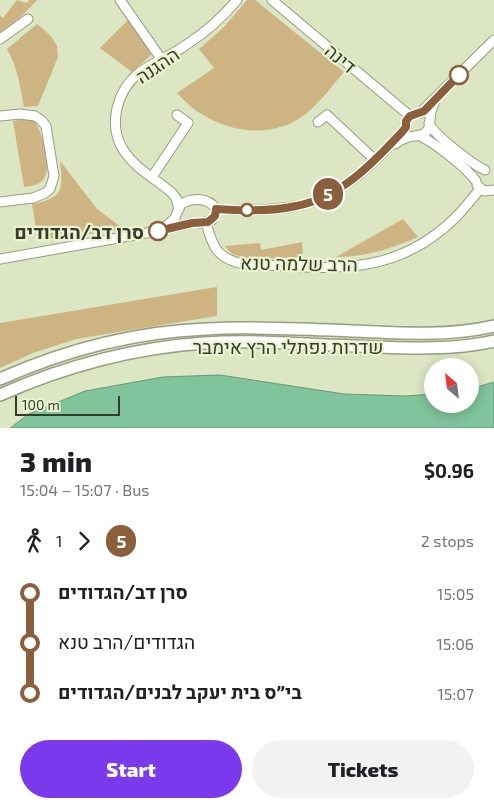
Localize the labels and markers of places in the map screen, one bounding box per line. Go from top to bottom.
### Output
unlabelled marker [449,65,469,85]
unlabelled marker [240,203,254,217]
place label: סרן דב/הגדודים [14,220,144,243]
marker: סרן דב/הגדודים [148,221,168,241]

